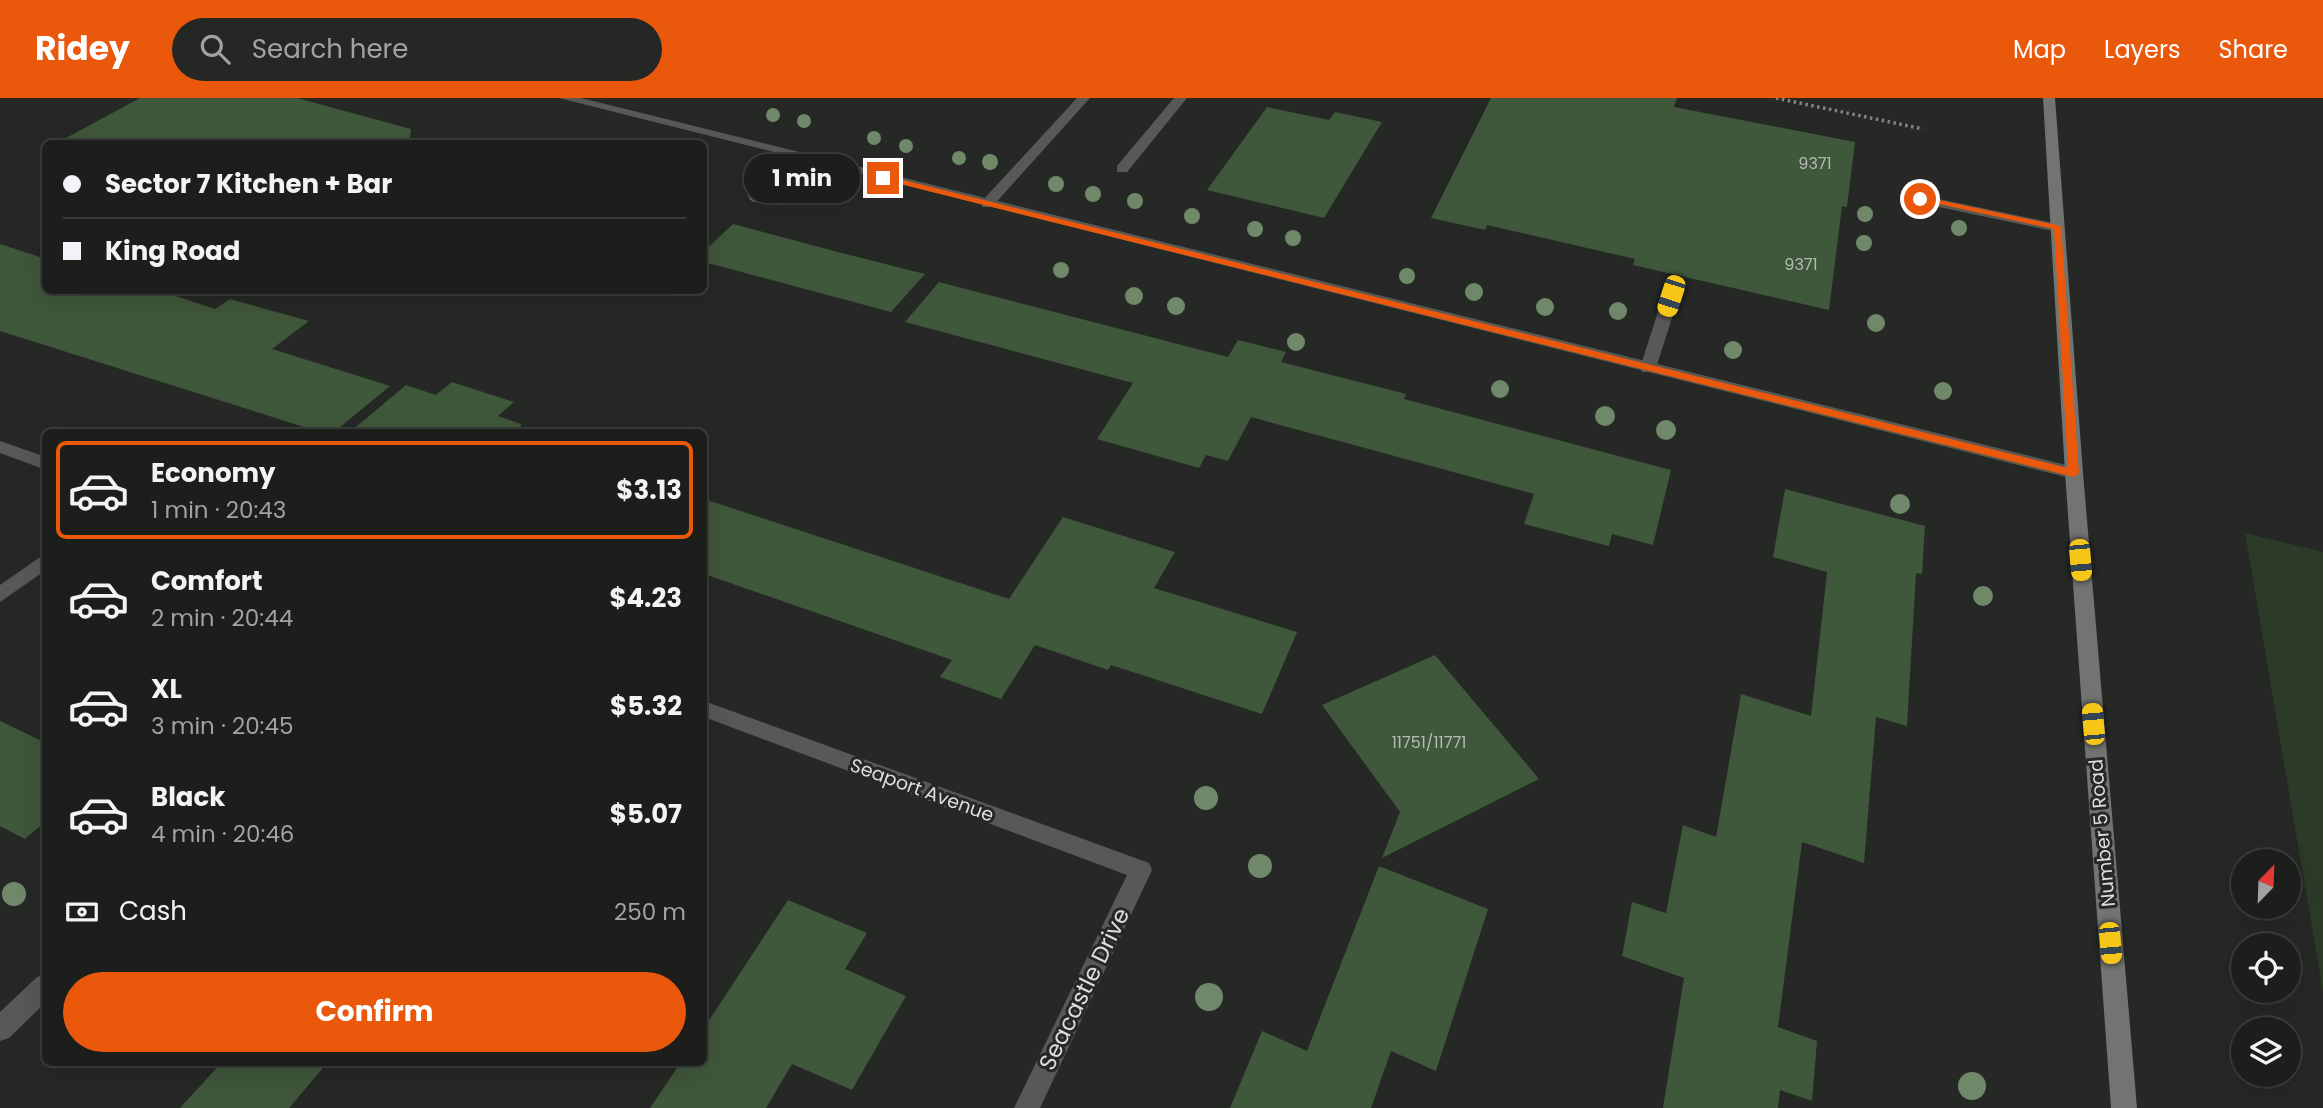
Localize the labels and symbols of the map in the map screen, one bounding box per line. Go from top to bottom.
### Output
house number: 9371 [1798,152,1832,175]
callout: 1 min [743,154,858,202]
route end [867,162,899,194]
route start [1904,183,1936,215]
house number: 9371 [1784,253,1818,276]
car [1655,273,1688,319]
car [2068,538,2093,582]
car [2081,702,2106,746]
house number: 11751/11771 [1392,731,1466,754]
street label: Seaport Avenue [846,751,998,829]
street label: Number 5 Road [2082,758,2122,908]
north arrow [2231,849,2301,919]
street label: Seacastle Drive [1031,902,1137,1076]
car [2098,921,2123,965]

